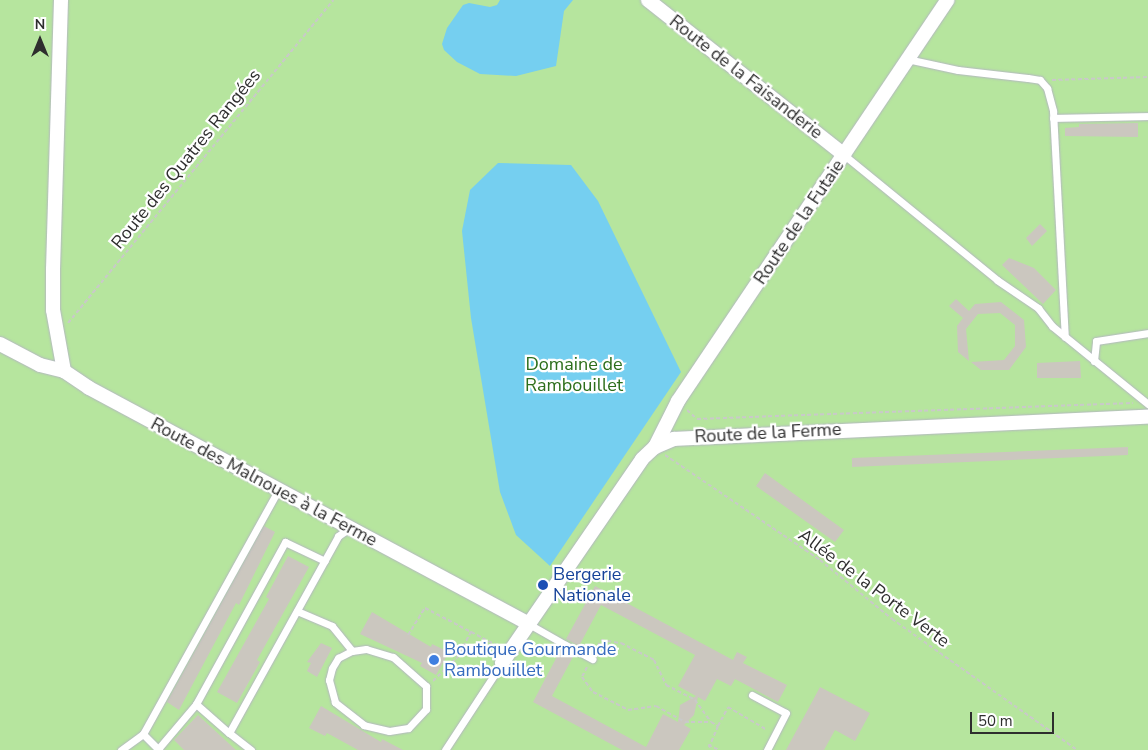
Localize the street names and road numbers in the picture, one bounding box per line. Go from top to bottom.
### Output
street label: Route de la Faisanderie [665,10,827,144]
street label: Route des Quatres Rangées [107,65,265,253]
street label: Route de la Futaie [749,155,849,289]
street label: Route des Malnoues à la Ferme [147,413,381,551]
street label: Route de la Ferme [694,418,842,448]
street label: Allée de la Porte Verte [794,524,954,652]

